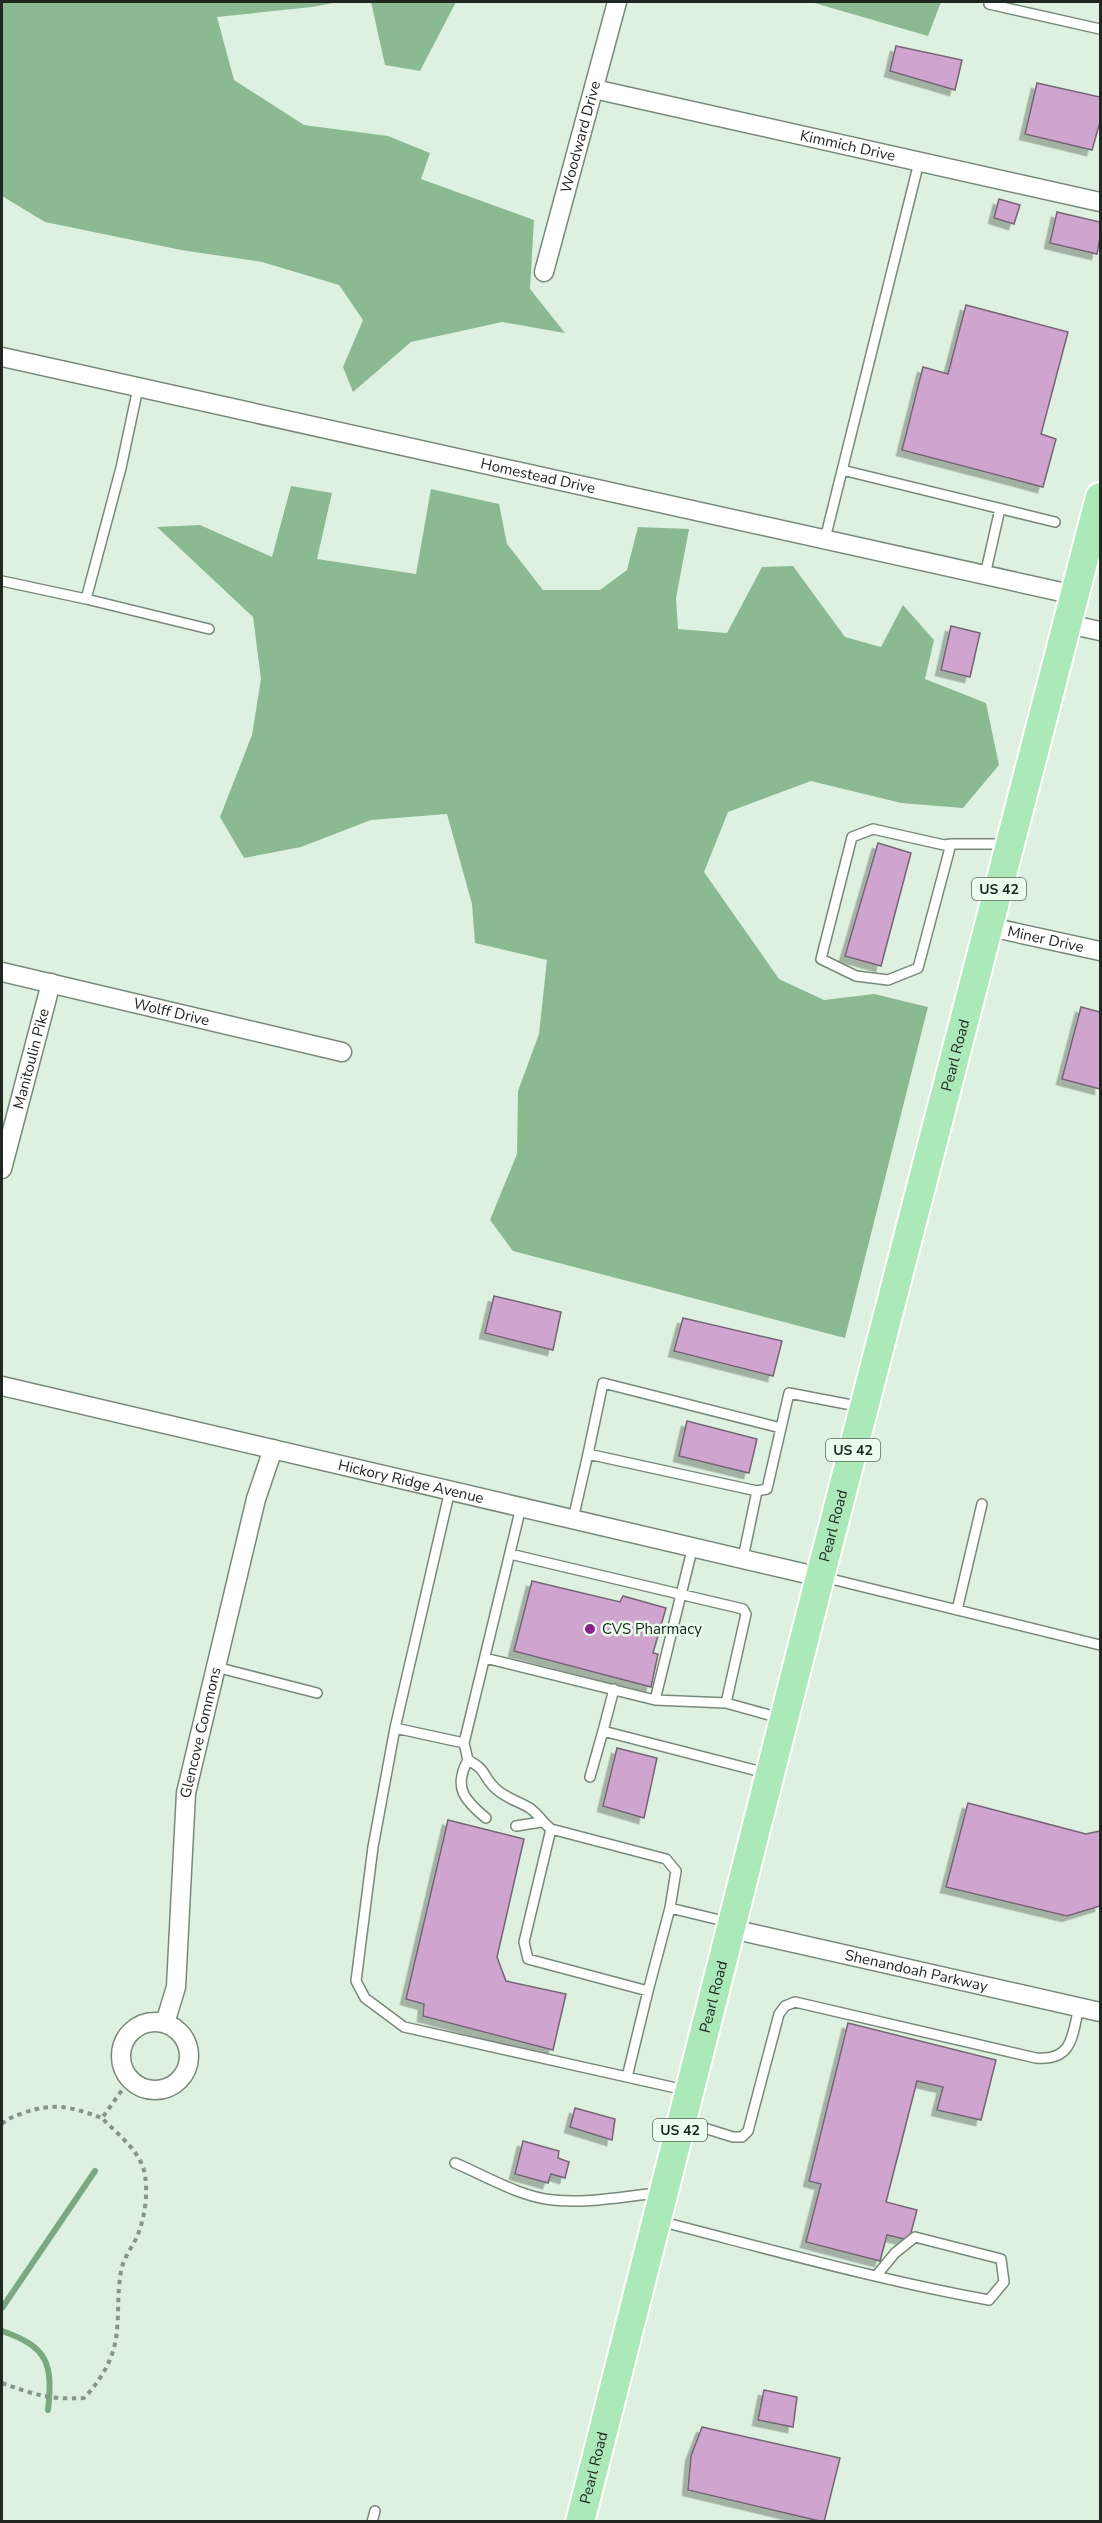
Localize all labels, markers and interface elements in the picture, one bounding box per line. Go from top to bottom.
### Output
street label: Woodward Drive [556,79,605,195]
street label: Kimmich Drive [798,125,897,166]
street label: Homestead Drive [479,453,597,498]
road number: US 42 [972,878,1026,900]
street label: Miner Drive [1006,921,1086,957]
street label: Wolff Drive [131,993,211,1030]
street label: Manitoulin Pike [8,1006,54,1111]
street label: Pearl Road [936,1017,974,1093]
road number: US 42 [826,1439,880,1461]
street label: Hickory Ridge Avenue [336,1455,486,1508]
street label: Pearl Road [814,1488,852,1564]
place label: CVS Pharmacy [602,1619,702,1639]
marker: CVS Pharmacy [583,1622,597,1636]
street label: Glencove Commons [175,1665,226,1800]
street label: Shenandoah Parkway [843,1945,990,1996]
street label: Pearl Road [695,1958,732,2035]
road number: US 42 [653,2119,707,2141]
street label: Pearl Road [575,2430,613,2506]

